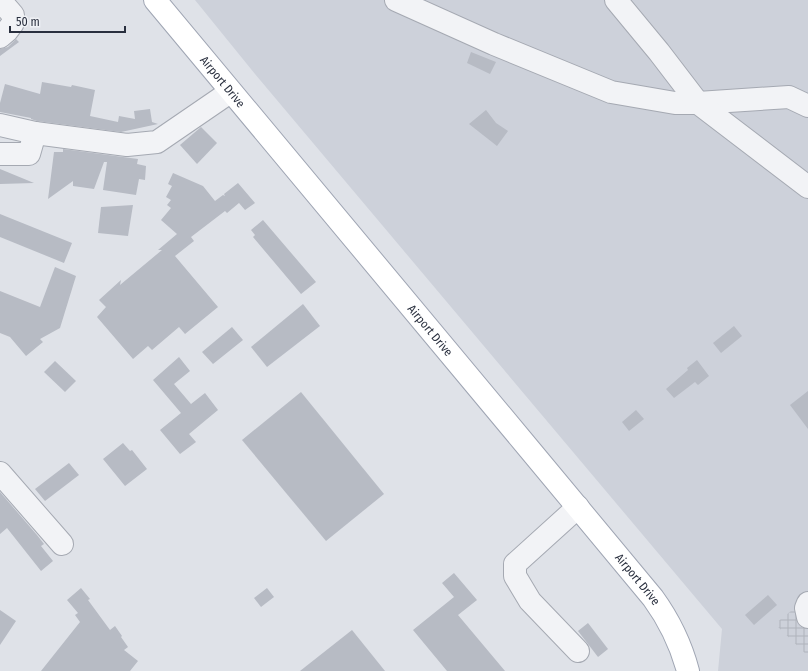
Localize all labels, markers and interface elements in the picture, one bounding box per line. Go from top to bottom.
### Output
scale bar [10,8,125,34]
text: 50 m [16,15,40,29]
street label: Airport Drive [197,53,248,110]
street label: Airport Drive [405,302,456,359]
street label: Airport Drive [612,551,663,608]

